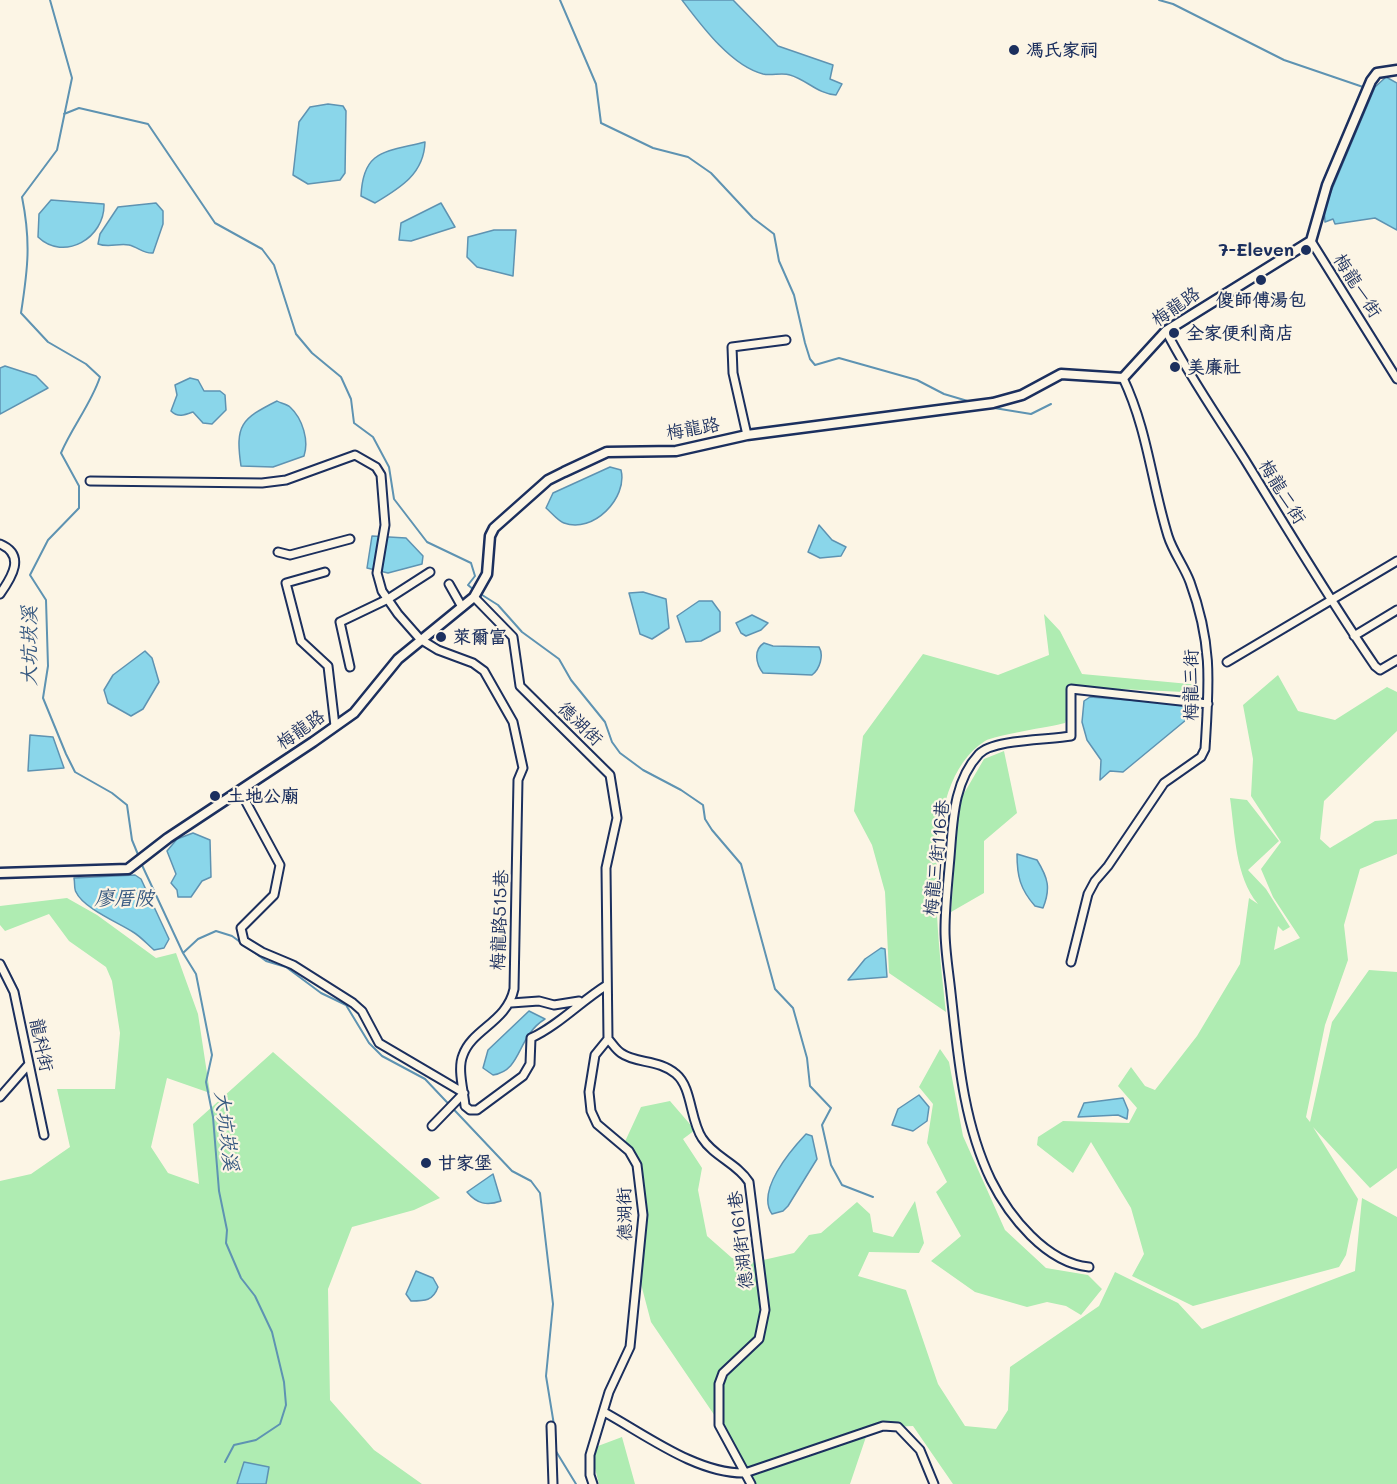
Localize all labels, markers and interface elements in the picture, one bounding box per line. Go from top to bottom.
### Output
place label: 馮氏家祠 [1026,39,1098,61]
marker: 馮氏家祠 [1007,43,1021,57]
place label: 7-Eleven [1218,239,1294,261]
marker: 7-Eleven [1299,243,1313,257]
street label: 梅龍一街 [1328,250,1386,322]
marker: 傻師傅湯包 [1254,273,1268,287]
street label: 梅龍路 [1148,283,1204,331]
place label: 傻師傅湯包 [1216,289,1306,311]
place label: 全家便利商店 [1186,322,1294,344]
marker: 全家便利商店 [1167,326,1181,340]
place label: 美廉社 [1187,356,1241,378]
marker: 美廉社 [1168,360,1182,374]
street label: 梅龍路 [665,414,721,444]
street label: 梅龍二街 [1254,456,1310,528]
water label: 大坑崁溪 [18,606,42,686]
place label: 萊爾富 [453,626,507,648]
marker: 萊爾富 [434,630,448,644]
street label: 梅龍三街 [1180,649,1202,721]
street label: 德湖街 [553,697,607,751]
street label: 梅龍路 [273,706,329,754]
place label: 土地公廟 [227,785,299,807]
marker: 土地公廟 [208,789,222,803]
street label: 梅龍三街116巷 [920,799,954,917]
street label: 梅龍路515巷 [487,869,513,971]
water label: 廖厝陂 [94,887,154,911]
street label: 龍科街 [25,1016,57,1074]
water label: 大坑崁溪 [209,1090,243,1172]
place label: 甘家堡 [438,1152,492,1174]
marker: 甘家堡 [419,1156,433,1170]
street label: 德湖街 [614,1187,636,1241]
street label: 德湖街161巷 [724,1190,758,1290]

